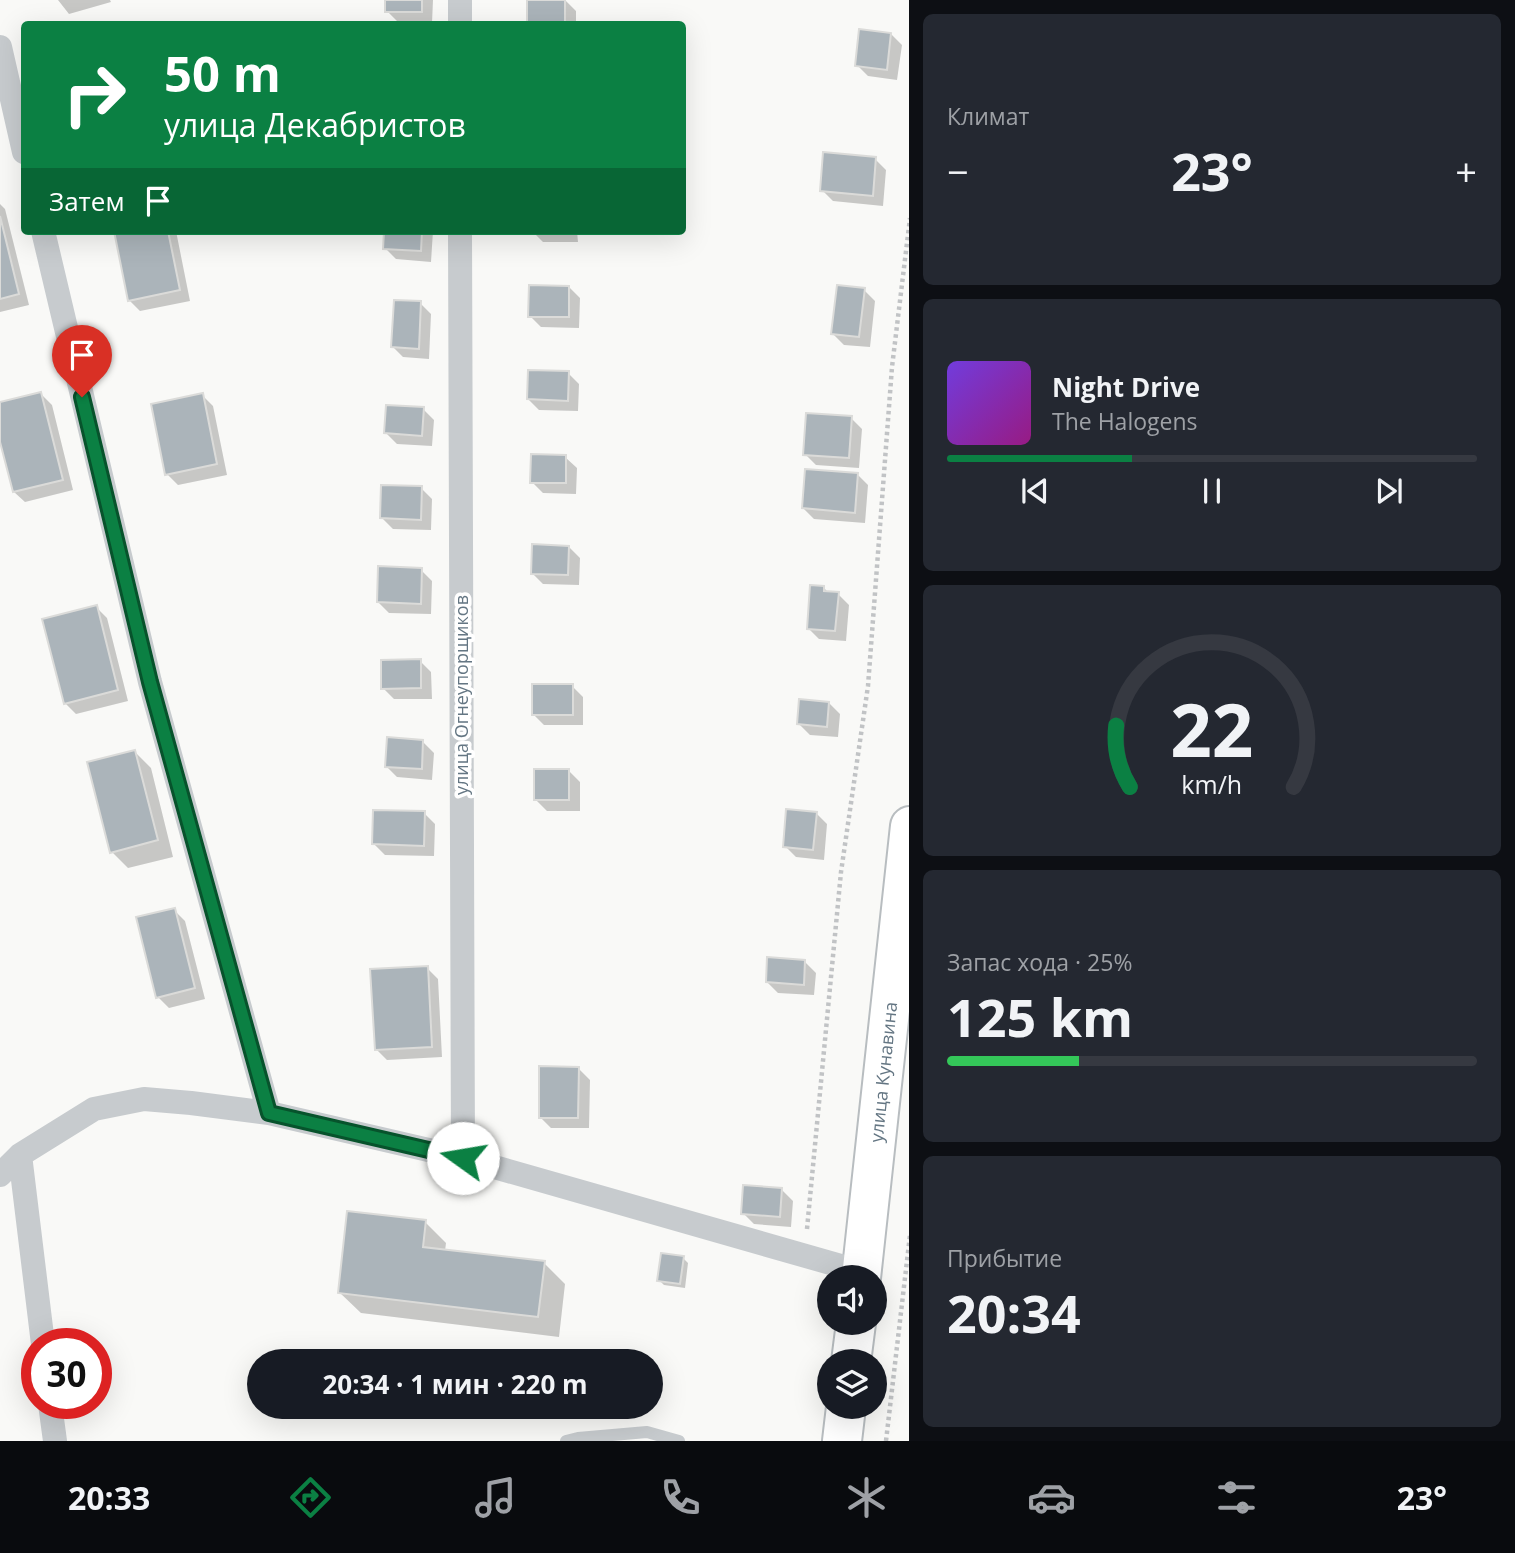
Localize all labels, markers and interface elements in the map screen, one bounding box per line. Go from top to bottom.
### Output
text: 50 m [164,40,281,106]
icon: right [49,49,140,140]
text: Климат [947,100,1029,132]
text: улица Декабристов [164,103,466,146]
text: 23° [1171,135,1253,206]
text: − [947,145,969,197]
text: + [1455,145,1477,197]
icon: arrive [139,182,177,220]
text: Затем [49,183,125,219]
pin [52,325,112,397]
icon: arrive [63,336,101,374]
text: Night Drive [1052,369,1200,405]
text: The Halogens [1052,405,1198,437]
icon: previous [1016,472,1054,510]
icon: pause [1193,472,1231,510]
icon: next [1370,472,1408,510]
street label: улица Огнеупорщиков [449,595,473,795]
text: 22 [1170,679,1254,778]
text: km/h [1182,766,1242,800]
text: Запас хода · 25% [947,946,1132,978]
text: 125 km [947,981,1133,1052]
street label: улица Кунавина [864,1000,902,1144]
position arrow [426,1121,500,1195]
text: Прибытие [947,1242,1062,1274]
map controls [817,1265,887,1419]
button: sound [817,1265,887,1335]
text: 20:34 [947,1277,1081,1348]
speed limit sign: 30 [21,1328,112,1419]
button: layers [817,1349,887,1419]
text: 20:34 · 1 мин · 220 m [322,1366,588,1402]
icon: directions [286,1473,335,1522]
icon: music [471,1473,520,1522]
icon: phone [656,1473,705,1522]
icon: climate [842,1473,891,1522]
icon: car [1027,1473,1076,1522]
icon: filters [1212,1473,1261,1522]
text: 20:33 [68,1476,150,1519]
text: 23° [1397,1476,1447,1519]

